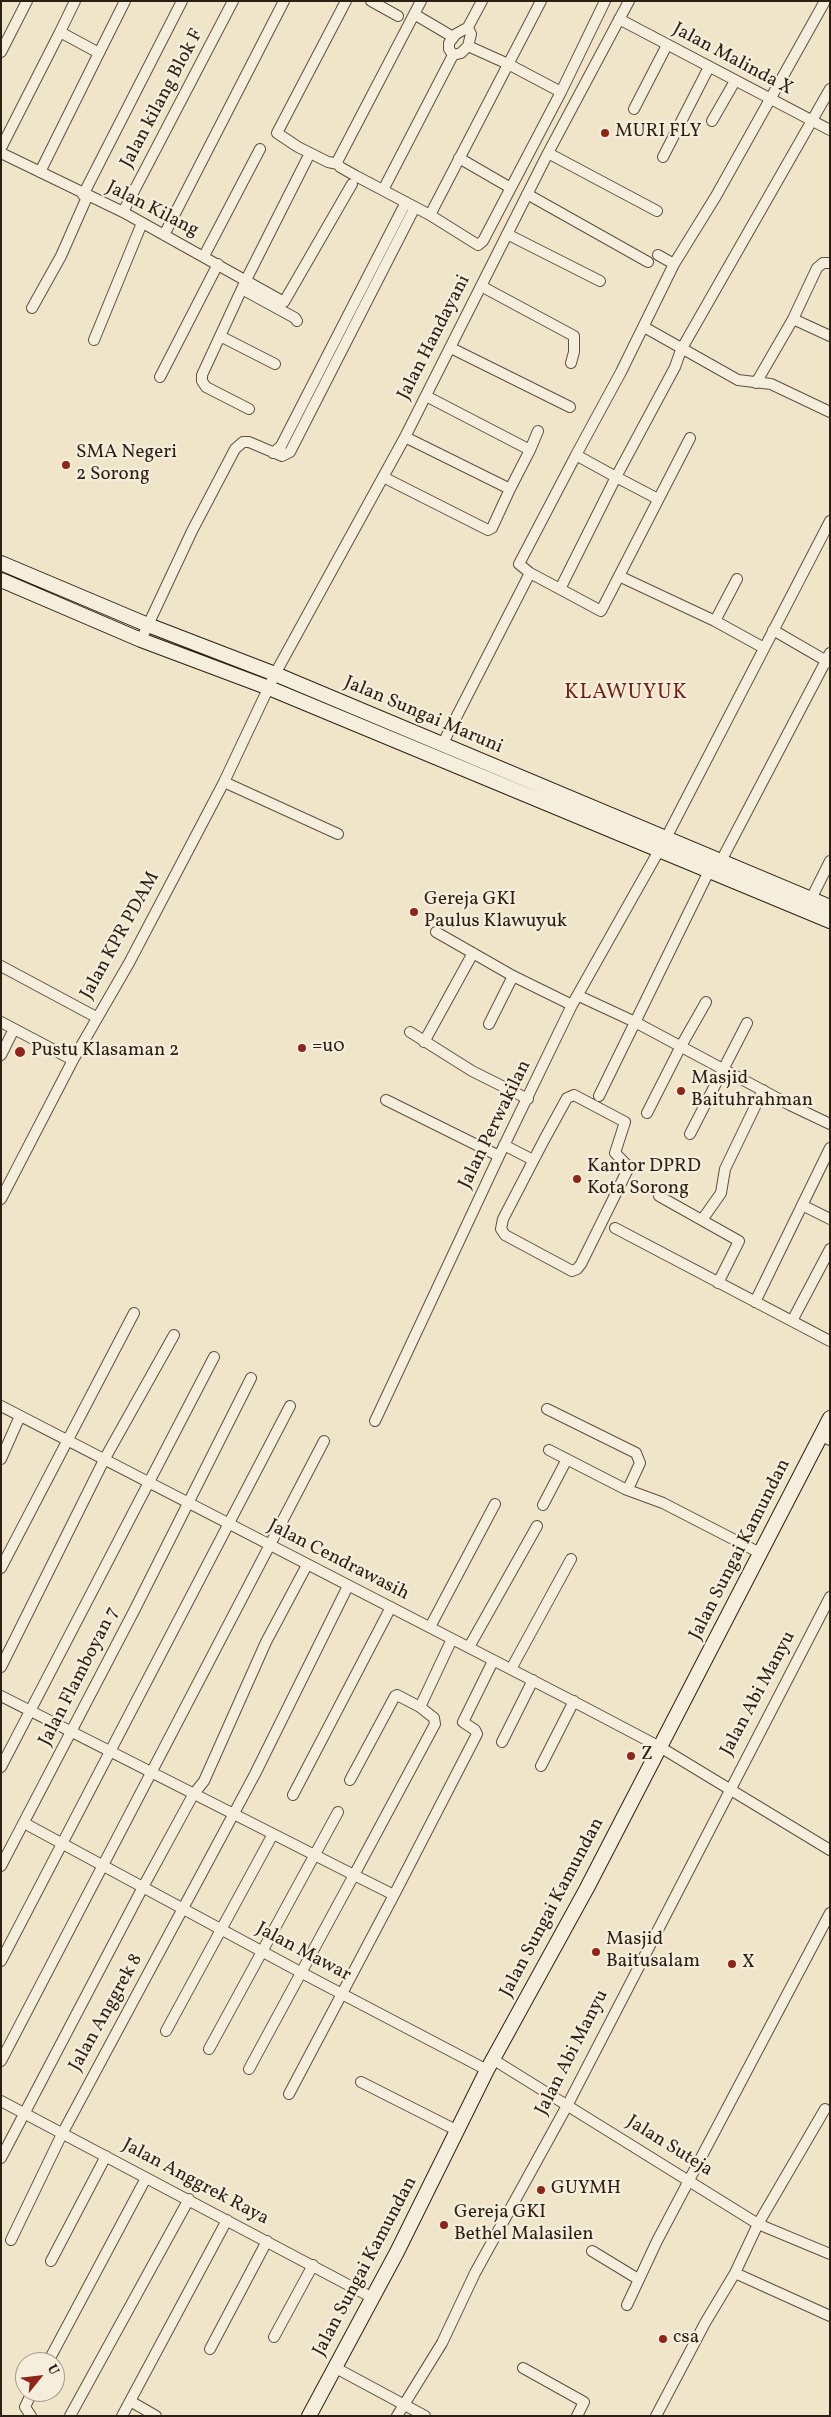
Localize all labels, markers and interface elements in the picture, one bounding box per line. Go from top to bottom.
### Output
street label: Jalan Malinda X [668,19,796,101]
street label: Jalan kilang Blok F [117,26,209,172]
place label: MURI FLY [615,122,702,144]
marker: MURI FLY [599,127,611,139]
street label: Jalan Kilang [102,177,202,243]
street label: Jalan Handayani [394,272,476,404]
place label: SMA Negeri 2 Sorong [76,443,177,487]
marker: SMA Negeri 2 Sorong [60,459,72,471]
street label: Jalan Sungai Maruni [340,672,506,760]
district label: KLAWUYUK [563,681,689,707]
street label: Jalan KPR PDAM [77,868,165,1004]
place label: Gereja GKI Paulus Klawuyuk [424,890,567,934]
marker: Gereja GKI Paulus Klawuyuk [408,906,420,918]
place label: =u0 [312,1037,345,1059]
place label: Pustu Klasaman 2 [31,1041,179,1063]
marker: =u0 [296,1042,308,1054]
marker: Pustu Klasaman 2 [13,1045,27,1059]
street label: Jalan Perwakilan [455,1057,537,1193]
place label: Masjid Baituhrahman [691,1069,813,1113]
marker: Masjid Baituhrahman [675,1085,687,1097]
place label: Kantor DPRD Kota Sorong [587,1157,701,1201]
marker: Kantor DPRD Kota Sorong [571,1173,583,1185]
street label: Jalan Sungai Kamundan [685,1456,797,1644]
street label: Jalan Cendrawasih [263,1516,413,1606]
street label: Jalan Flamboyan 7 [35,1604,125,1750]
street label: Jalan Abi Manyu [717,1628,801,1760]
place label: Z [641,1745,653,1767]
marker: Z [625,1750,637,1762]
street label: Jalan Sungai Kamundan [496,1814,610,2002]
street label: Jalan Mawar [251,1918,355,1988]
place label: Masjid Baitusalam [606,1930,700,1974]
marker: Masjid Baitusalam [590,1946,602,1958]
street label: Jalan Anggrek 8 [65,1950,149,2076]
place label: X [742,1953,755,1975]
marker: X [726,1958,738,1970]
street label: Jalan Abi Manyu [532,1986,614,2120]
street label: Jalan Suteja [622,2111,716,2183]
street label: Jalan Anggrek Raya [118,2135,272,2231]
street label: Jalan Sungai Kamundan [309,2173,423,2361]
place label: GUYMH [551,2179,621,2201]
marker: GUYMH [535,2184,547,2196]
place label: Gereja GKI Bethel Malasilen [454,2203,593,2247]
marker: Gereja GKI Bethel Malasilen [438,2219,450,2231]
place label: csa [673,2328,699,2350]
marker: csa [657,2333,669,2345]
north arrow [15,2352,65,2402]
text: U [42,2361,63,2379]

